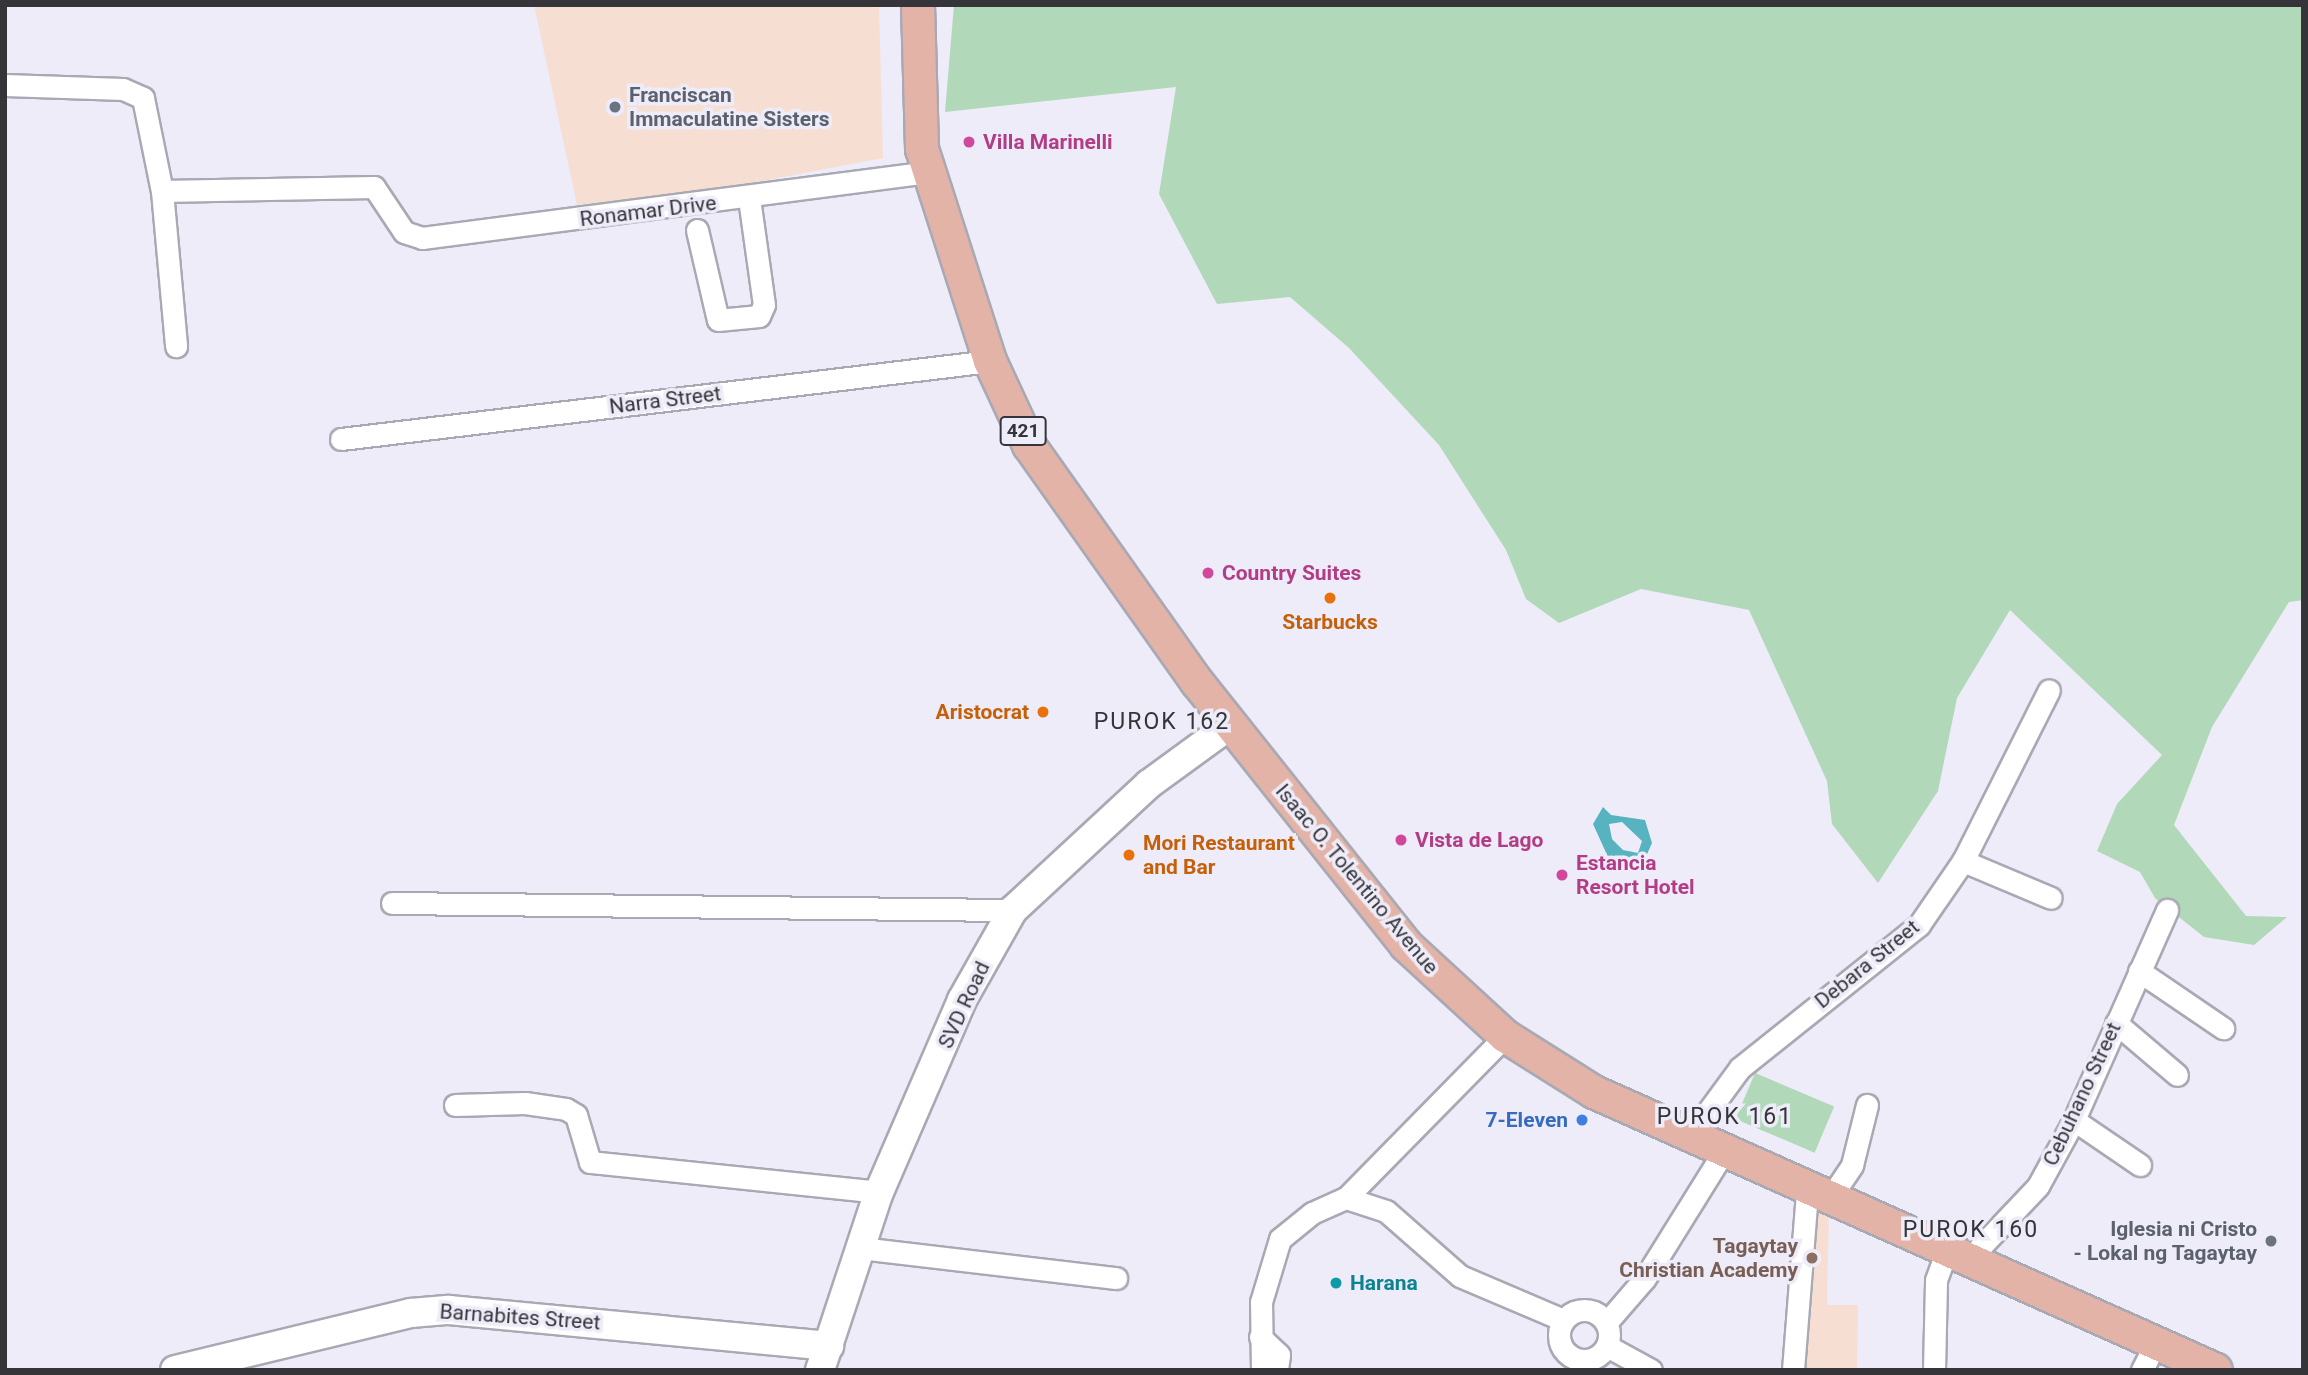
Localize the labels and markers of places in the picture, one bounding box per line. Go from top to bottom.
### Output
place label: Franciscan Immaculatine Sisters [629,82,829,132]
marker: Franciscan Immaculatine Sisters [607,99,623,115]
place label: Villa Marinelli [983,129,1113,155]
marker: Villa Marinelli [961,134,977,150]
place label: Country Suites [1222,560,1361,586]
marker: Country Suites [1200,565,1216,581]
marker: Starbucks [1322,590,1338,606]
place label: Starbucks [1282,609,1378,635]
place label: Aristocrat [936,699,1029,725]
marker: Aristocrat [1035,704,1051,720]
place label: Vista de Lago [1415,827,1543,853]
place label: Mori Restaurant and Bar [1143,830,1295,880]
marker: Vista de Lago [1393,832,1409,848]
marker: Mori Restaurant and Bar [1121,847,1137,863]
place label: Estancia Resort Hotel [1576,850,1695,900]
marker: Estancia Resort Hotel [1554,867,1570,883]
place label: 7-Eleven [1485,1107,1568,1133]
marker: 7-Eleven [1574,1112,1590,1128]
place label: Iglesia ni Cristo - Lokal ng Tagaytay [2073,1216,2257,1266]
place label: Tagaytay Christian Academy [1619,1233,1798,1283]
marker: Iglesia ni Cristo - Lokal ng Tagaytay [2263,1233,2279,1249]
marker: Tagaytay Christian Academy [1804,1250,1820,1266]
place label: Harana [1350,1270,1418,1296]
marker: Harana [1328,1275,1344,1291]

